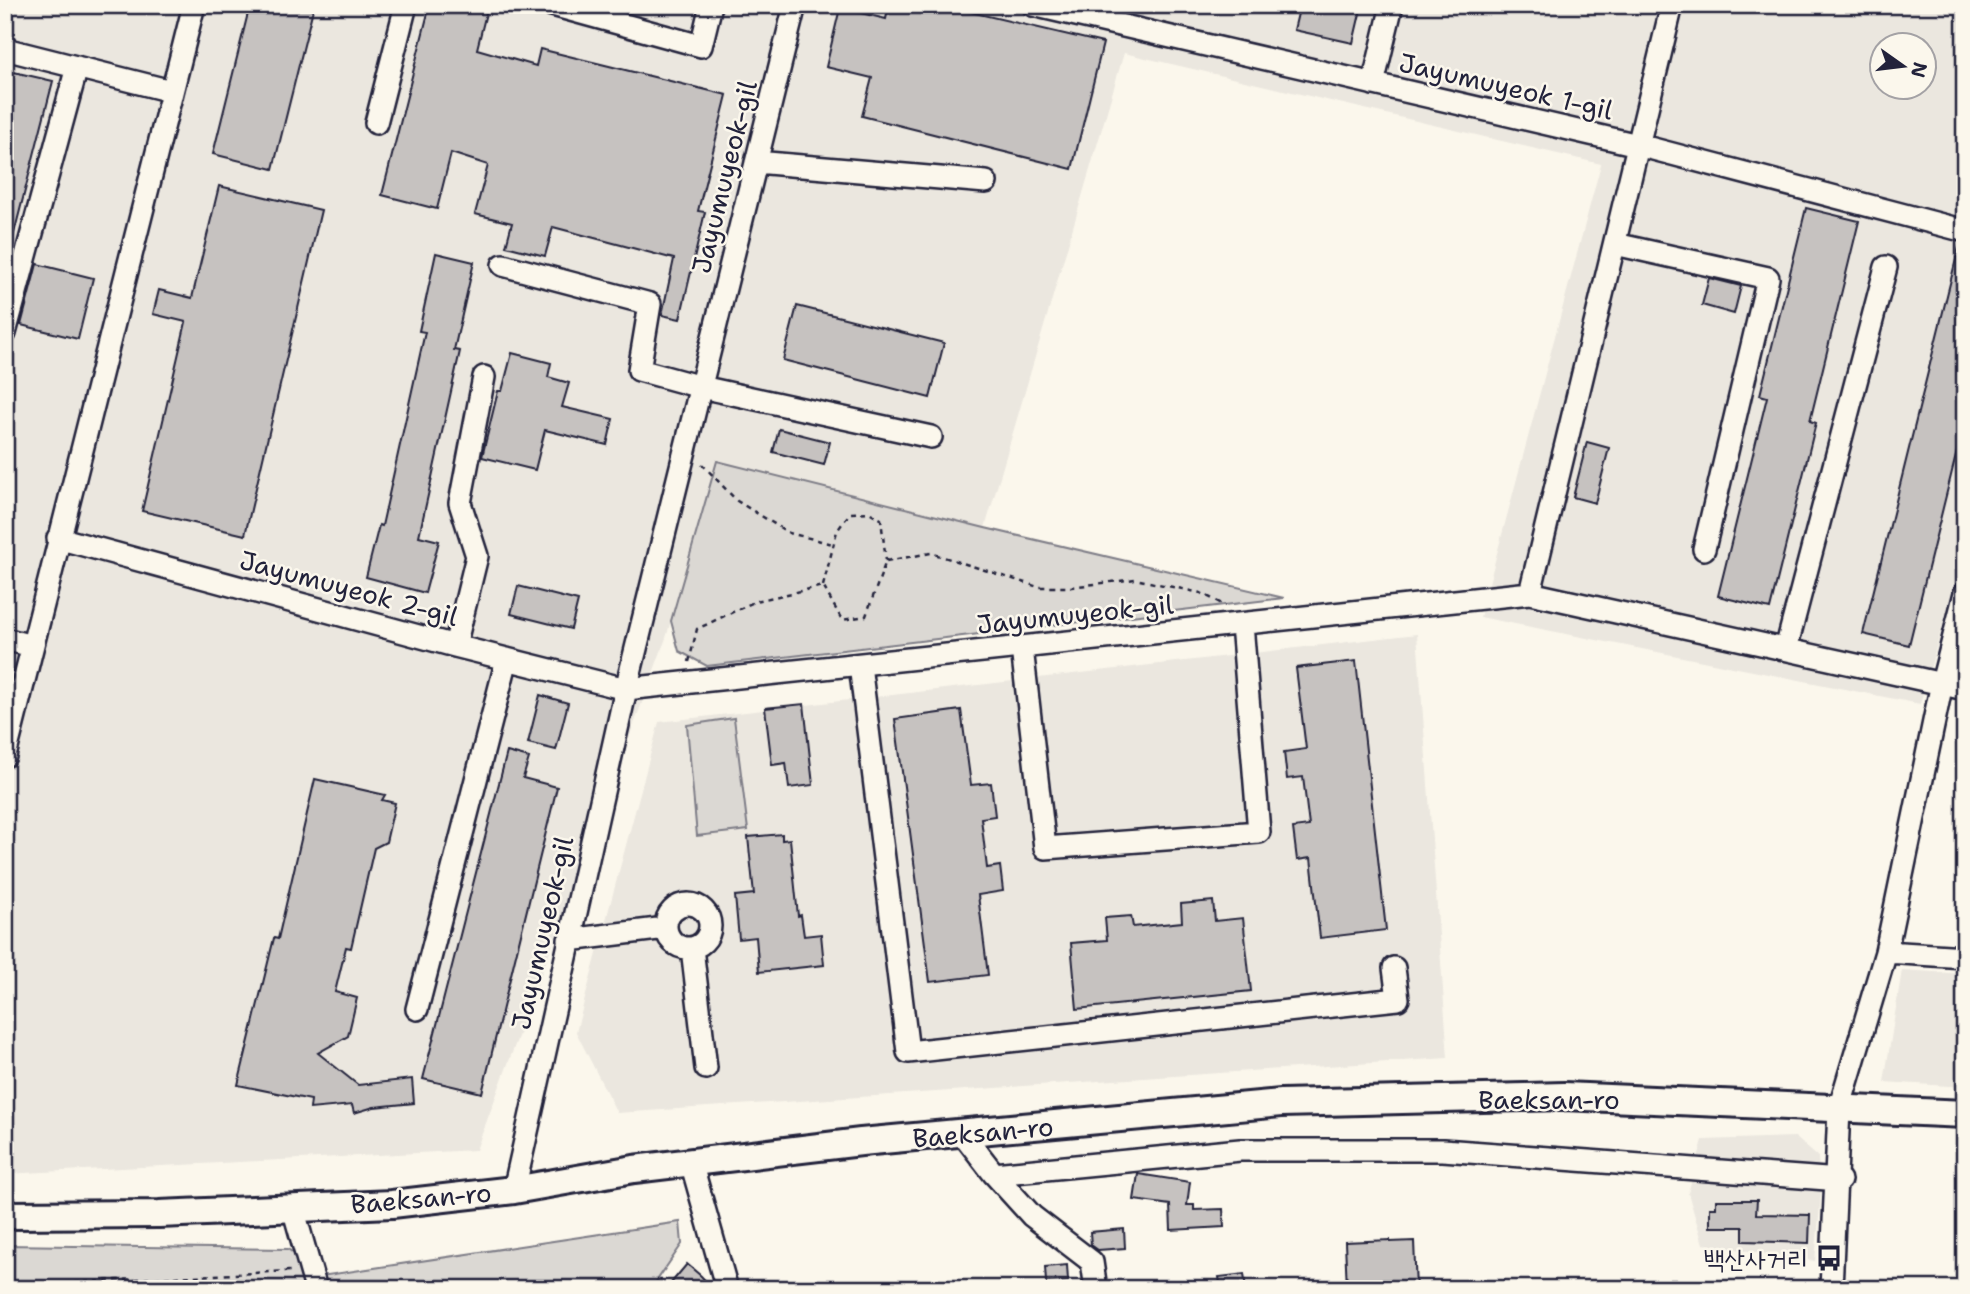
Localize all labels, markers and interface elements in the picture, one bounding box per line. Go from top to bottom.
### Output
north arrow [1868,32,1938,102]
street label: Jayumuyeok 1-gil [1396,44,1616,128]
text: N [1905,60,1933,80]
street label: Jayumuyeok-gil [683,77,765,277]
street label: Jayumuyeok 2-gil [236,542,462,634]
street label: Jayumuyeok-gil [975,586,1175,642]
street label: Jayumuyeok-gil [503,833,581,1033]
street label: Baeksan-ro [1478,1082,1620,1117]
street label: Baeksan-ro [911,1108,1055,1156]
street label: Baeksan-ro [349,1174,493,1222]
place label: 백산사거리 [1703,1241,1808,1276]
bus stop icon: 백산사거리 [1814,1243,1844,1273]

